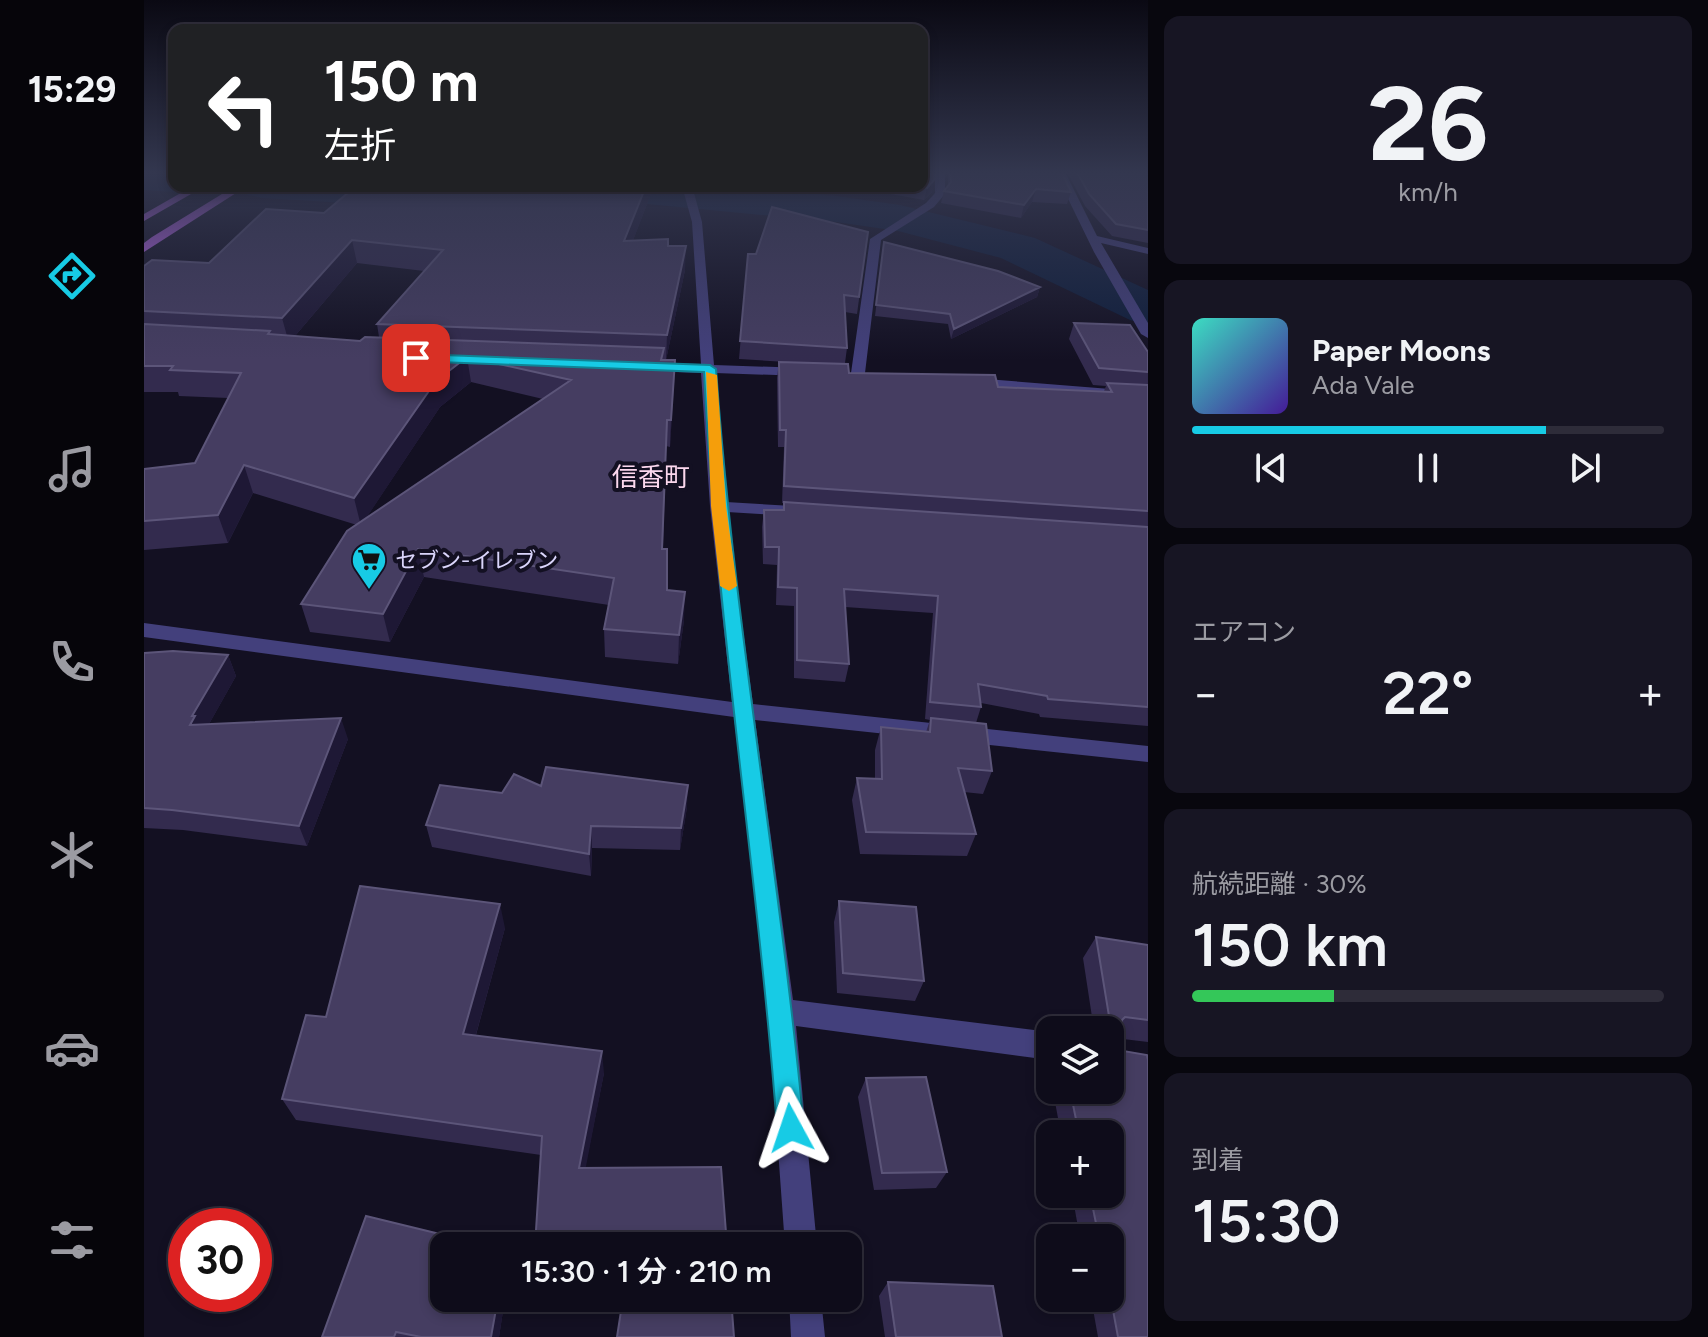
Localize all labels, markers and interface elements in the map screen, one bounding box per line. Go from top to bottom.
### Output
text: 150 m [324,48,479,115]
icon: left [192,56,296,160]
text: 26 [1368,61,1488,186]
text: 15:29 [28,68,116,111]
text: 左折 [324,124,396,167]
text: km/h [1398,176,1458,208]
icon: directions [44,248,100,304]
pin [382,324,450,392]
text: Paper Moons [1312,332,1491,369]
icon: arrive [394,336,438,380]
text: Ada Vale [1312,369,1415,401]
icon: music [44,441,100,497]
icon: previous [1249,446,1293,490]
icon: pause [1406,446,1450,490]
icon: next [1563,446,1607,490]
district label: 信香町 [612,461,690,493]
supermarket icon: セブン-イレブン [350,541,388,591]
place label: セブン-イレブン [395,547,558,574]
text: エアコン [1192,616,1296,648]
icon: phone [44,634,100,690]
text: 22° [1383,657,1473,729]
text: − [1192,667,1219,720]
text: + [1637,667,1664,720]
icon: climate [44,827,100,883]
text: 航続距離 · 30% [1192,868,1367,900]
text: 150 km [1192,909,1388,981]
map controls [1036,1016,1124,1312]
button: layers [1036,1016,1124,1104]
icon: car [44,1020,100,1076]
position arrow [749,1086,833,1170]
button: + [1036,1120,1124,1208]
text: 到着 [1192,1144,1244,1176]
text: 15:30 [1192,1185,1341,1257]
speed limit sign: 30 [168,1208,272,1312]
icon: filters [44,1212,100,1268]
button: − [1036,1224,1124,1312]
text: 15:30 · 1 分 · 210 m [521,1253,771,1290]

